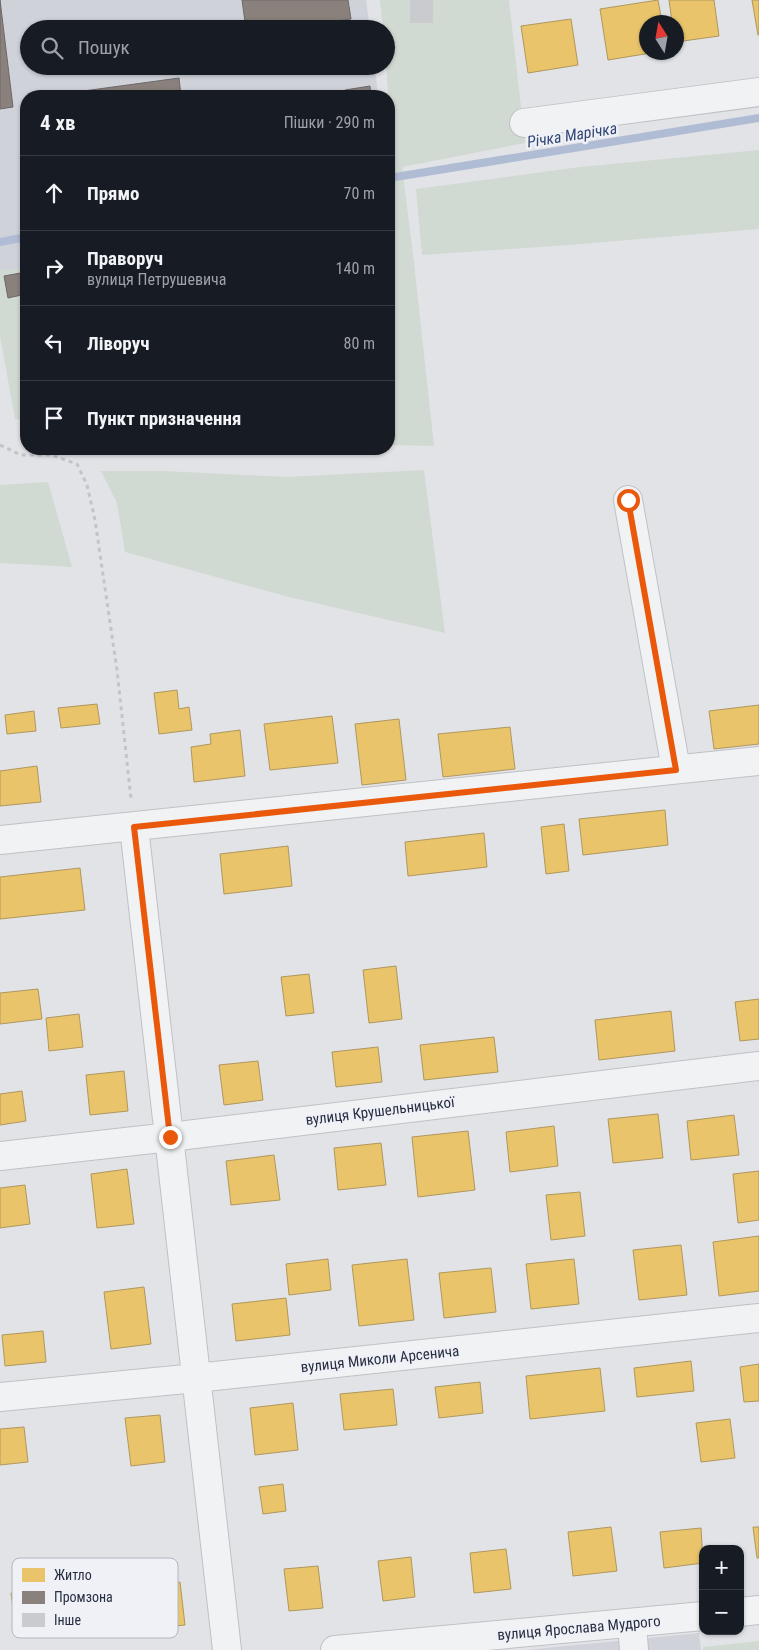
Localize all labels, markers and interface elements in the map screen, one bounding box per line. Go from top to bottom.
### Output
north arrow [639,15,684,60]
search box [20,20,395,75]
icon: search [38,34,66,62]
text: Пошук [78,36,130,59]
text: 4 хв [40,111,75,135]
text: Пішки · 290 m [284,113,375,132]
water label: Річка Марічка [526,119,618,151]
icon: ahead [40,179,68,207]
text: Прямо [87,182,140,205]
text: 70 m [343,184,375,203]
text: Праворуч [87,247,163,270]
icon: right [40,254,68,282]
text: 140 m [336,259,375,278]
text: вулиця Петрушевича [87,270,226,289]
icon: left [40,329,68,357]
text: Ліворуч [87,332,149,355]
text: 80 m [343,334,375,353]
icon: arrive [40,404,68,432]
text: Пункт призначення [87,407,241,430]
route start [617,489,640,512]
street label: вулиця Крушельницької [304,1093,457,1129]
route end [159,1126,182,1149]
street label: вулиця Миколи Арсенича [300,1342,460,1376]
map controls [699,1545,744,1635]
button: + [699,1545,744,1590]
legend [12,1558,178,1638]
text: Житло [54,1567,92,1583]
text: Промзона [54,1589,113,1605]
button: − [699,1590,744,1635]
text: Інше [54,1612,81,1628]
street label: вулиця Ярослава Мудрого [497,1612,661,1644]

